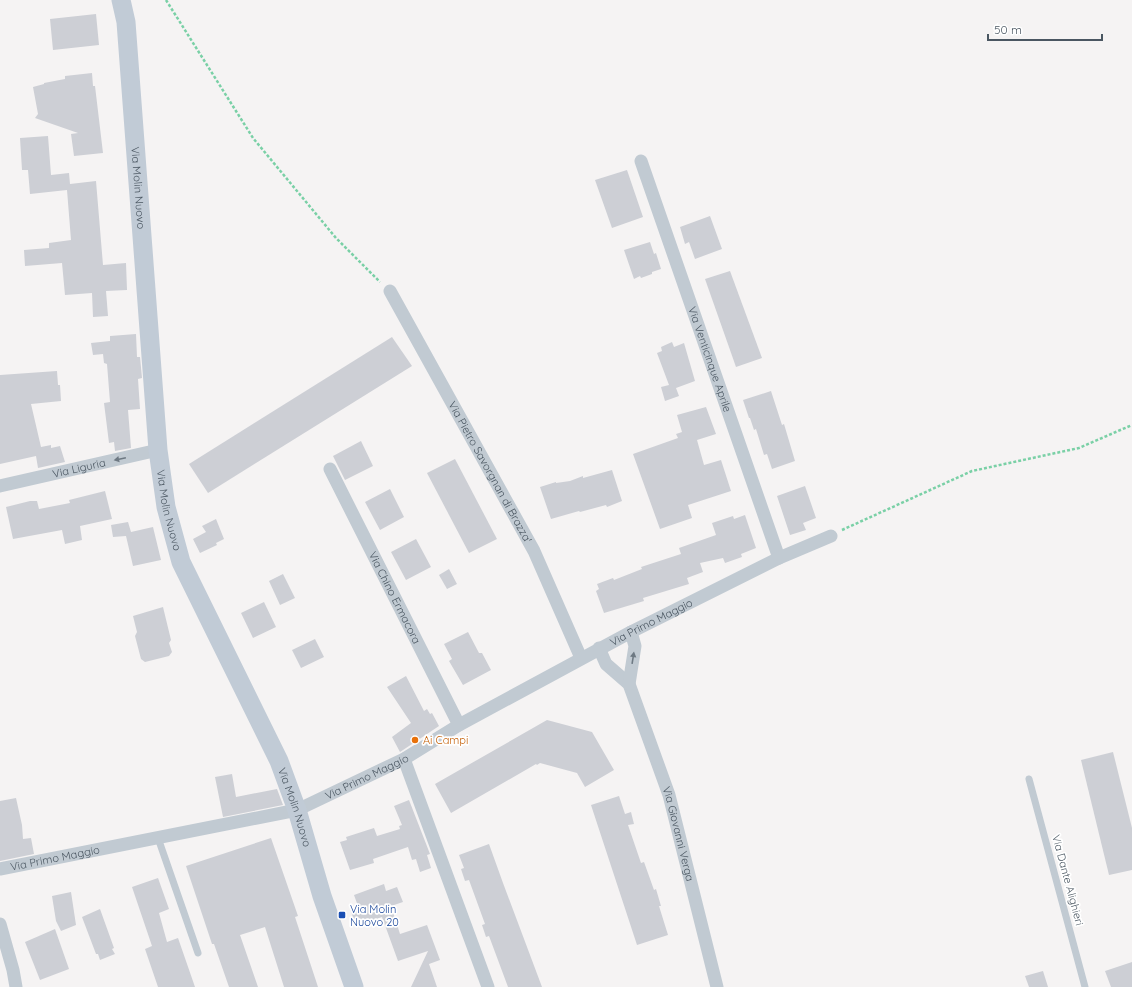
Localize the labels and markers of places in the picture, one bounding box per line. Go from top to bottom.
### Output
place label: Ai Campi [423,733,468,747]
marker: Ai Campi [410,735,420,745]
place label: Via Molin Nuovo 20 [350,902,399,929]
marker: Via Molin Nuovo 20 [337,910,347,920]

